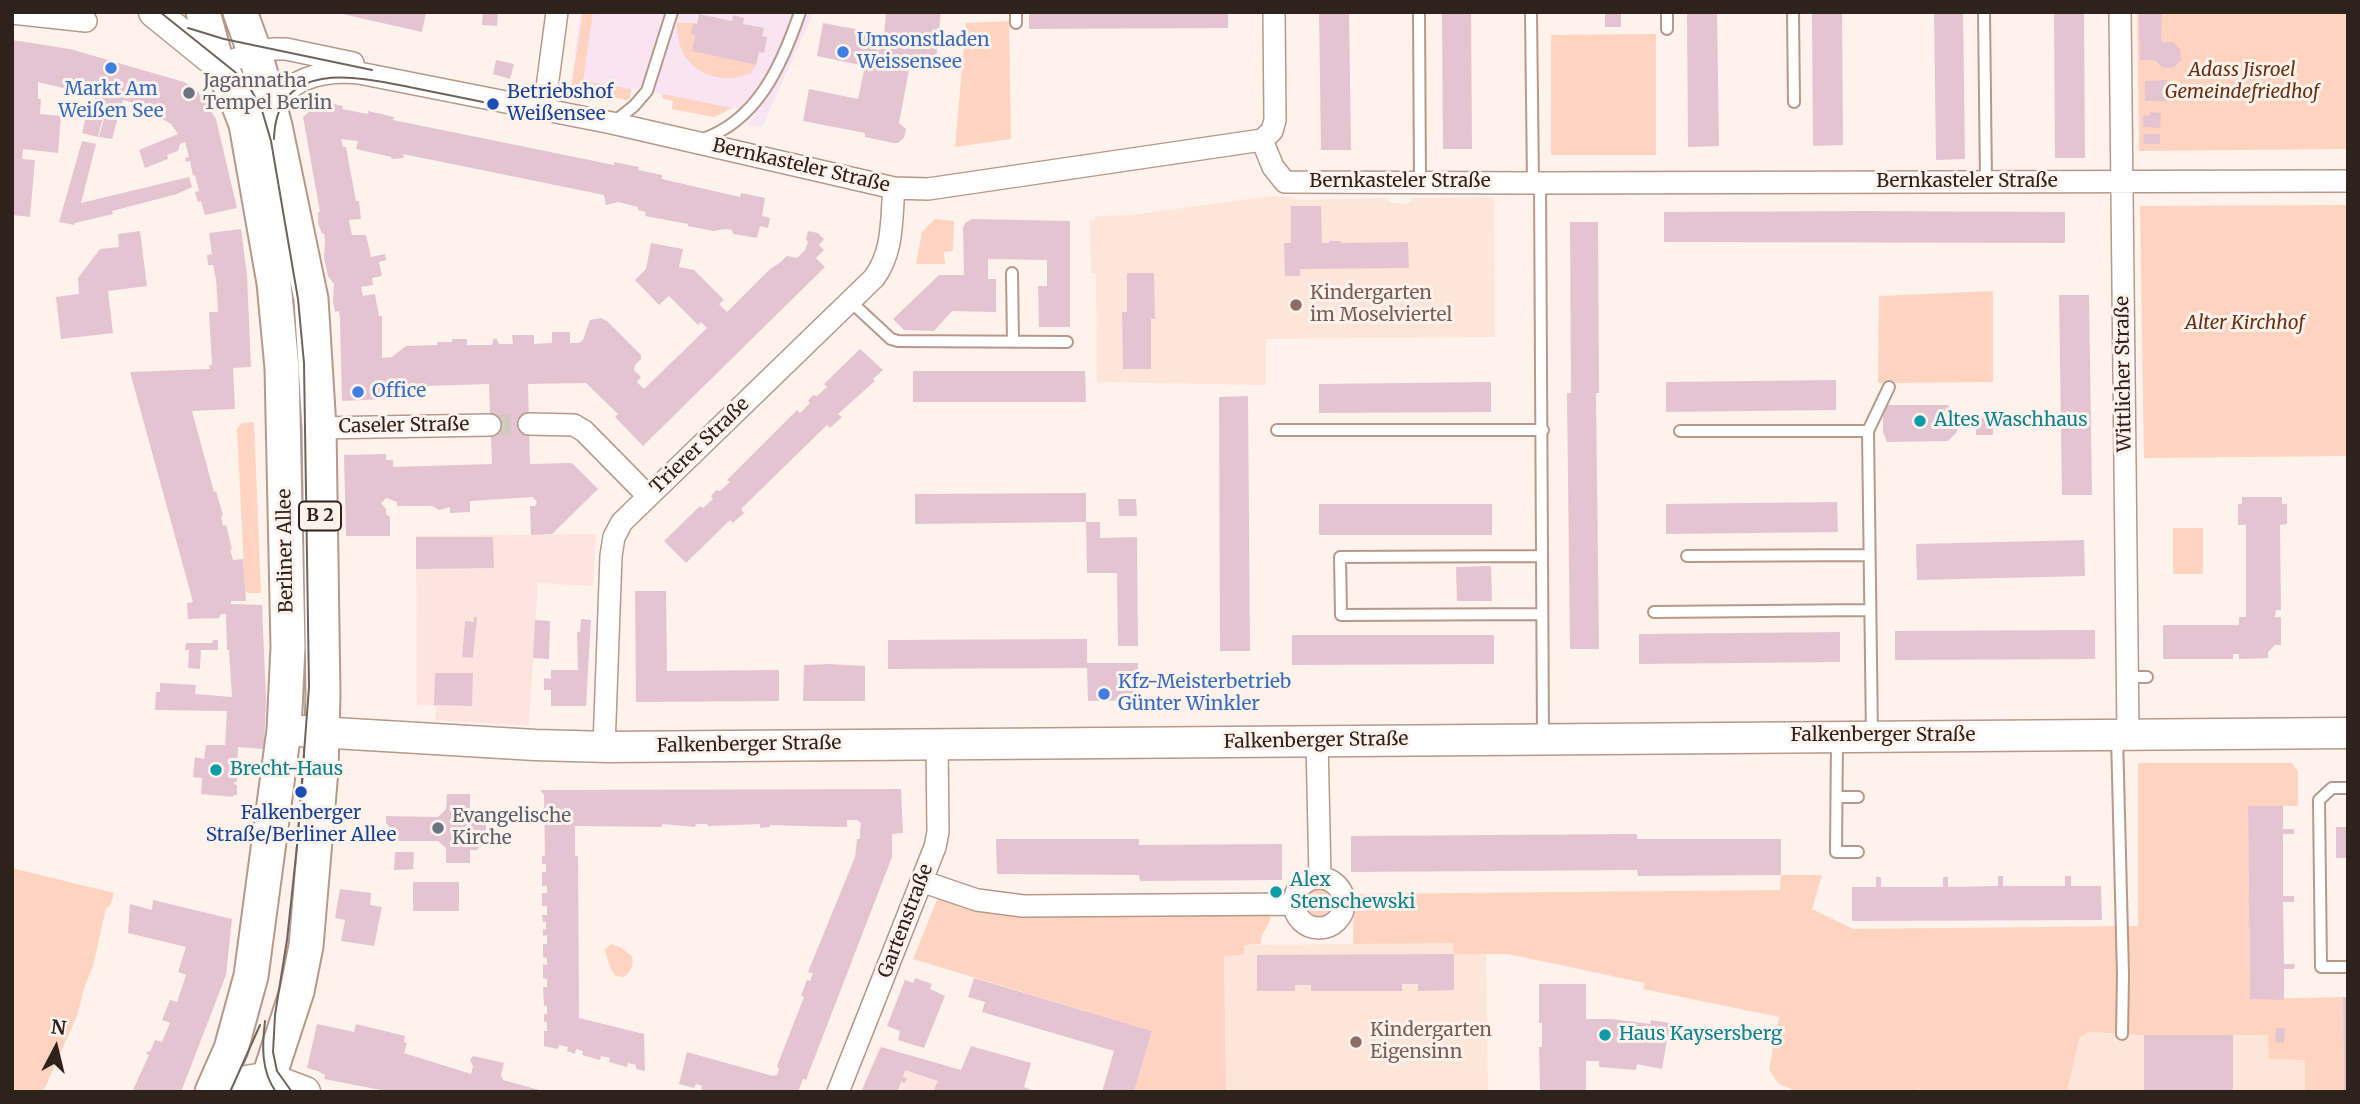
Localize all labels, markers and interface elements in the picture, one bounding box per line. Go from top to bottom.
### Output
place label: Umsonstladen Weissensee [857,30,990,74]
marker: Umsonstladen Weissensee [835,44,851,60]
marker: Markt Am Weißen See [103,60,119,76]
park label: Adass Jisroel Gemeindefriedhof [2165,60,2319,104]
place label: Jagannatha Tempel Berlin [203,71,332,115]
place label: Markt Am Weißen See [58,79,164,123]
place label: Betriebshof Weißensee [507,82,613,126]
marker: Jagannatha Tempel Berlin [181,85,197,101]
marker: Betriebshof Weißensee [485,96,501,112]
street label: Bernkasteler Straße [710,134,892,198]
street label: Bernkasteler Straße [1309,171,1491,193]
street label: Bernkasteler Straße [1876,171,2058,193]
place label: Kindergarten im Moselviertel [1310,283,1452,327]
street label: Wittlicher Straße [2111,296,2137,452]
marker: Kindergarten im Moselviertel [1288,297,1304,313]
park label: Alter Kirchhof [2185,313,2305,335]
place label: Office [372,381,426,403]
marker: Office [350,384,366,400]
street label: Trierer Straße [646,393,754,499]
place label: Altes Waschhaus [1934,410,2088,432]
street label: Caseler Straße [339,413,469,439]
marker: Altes Waschhaus [1912,413,1928,429]
street label: Berliner Allee [274,489,298,613]
road number: B 2 [299,502,341,530]
place label: Kfz-Meisterbetrieb Günter Winkler [1118,672,1291,716]
marker: Kfz-Meisterbetrieb Günter Winkler [1096,686,1112,702]
street label: Falkenberger Straße [1791,725,1975,747]
street label: Falkenberger Straße [1223,728,1409,754]
street label: Falkenberger Straße [656,732,842,758]
place label: Brecht-Haus [230,759,343,781]
marker: Brecht-Haus [208,762,224,778]
marker: Falkenberger Straße/Berliner Allee [293,784,309,800]
place label: Falkenberger Straße/Berliner Allee [206,803,396,847]
place label: Evangelische Kirche [452,806,571,850]
marker: Evangelische Kirche [430,820,446,836]
street label: Gartenstraße [874,861,938,981]
place label: Alex Stenschewski [1290,870,1416,914]
marker: Alex Stenschewski [1268,884,1284,900]
north arrow [21,1013,91,1083]
text: N [50,1014,67,1040]
place label: Kindergarten Eigensinn [1370,1020,1492,1064]
place label: Haus Kaysersberg [1619,1024,1782,1046]
marker: Haus Kaysersberg [1597,1027,1613,1043]
marker: Kindergarten Eigensinn [1348,1034,1364,1050]

